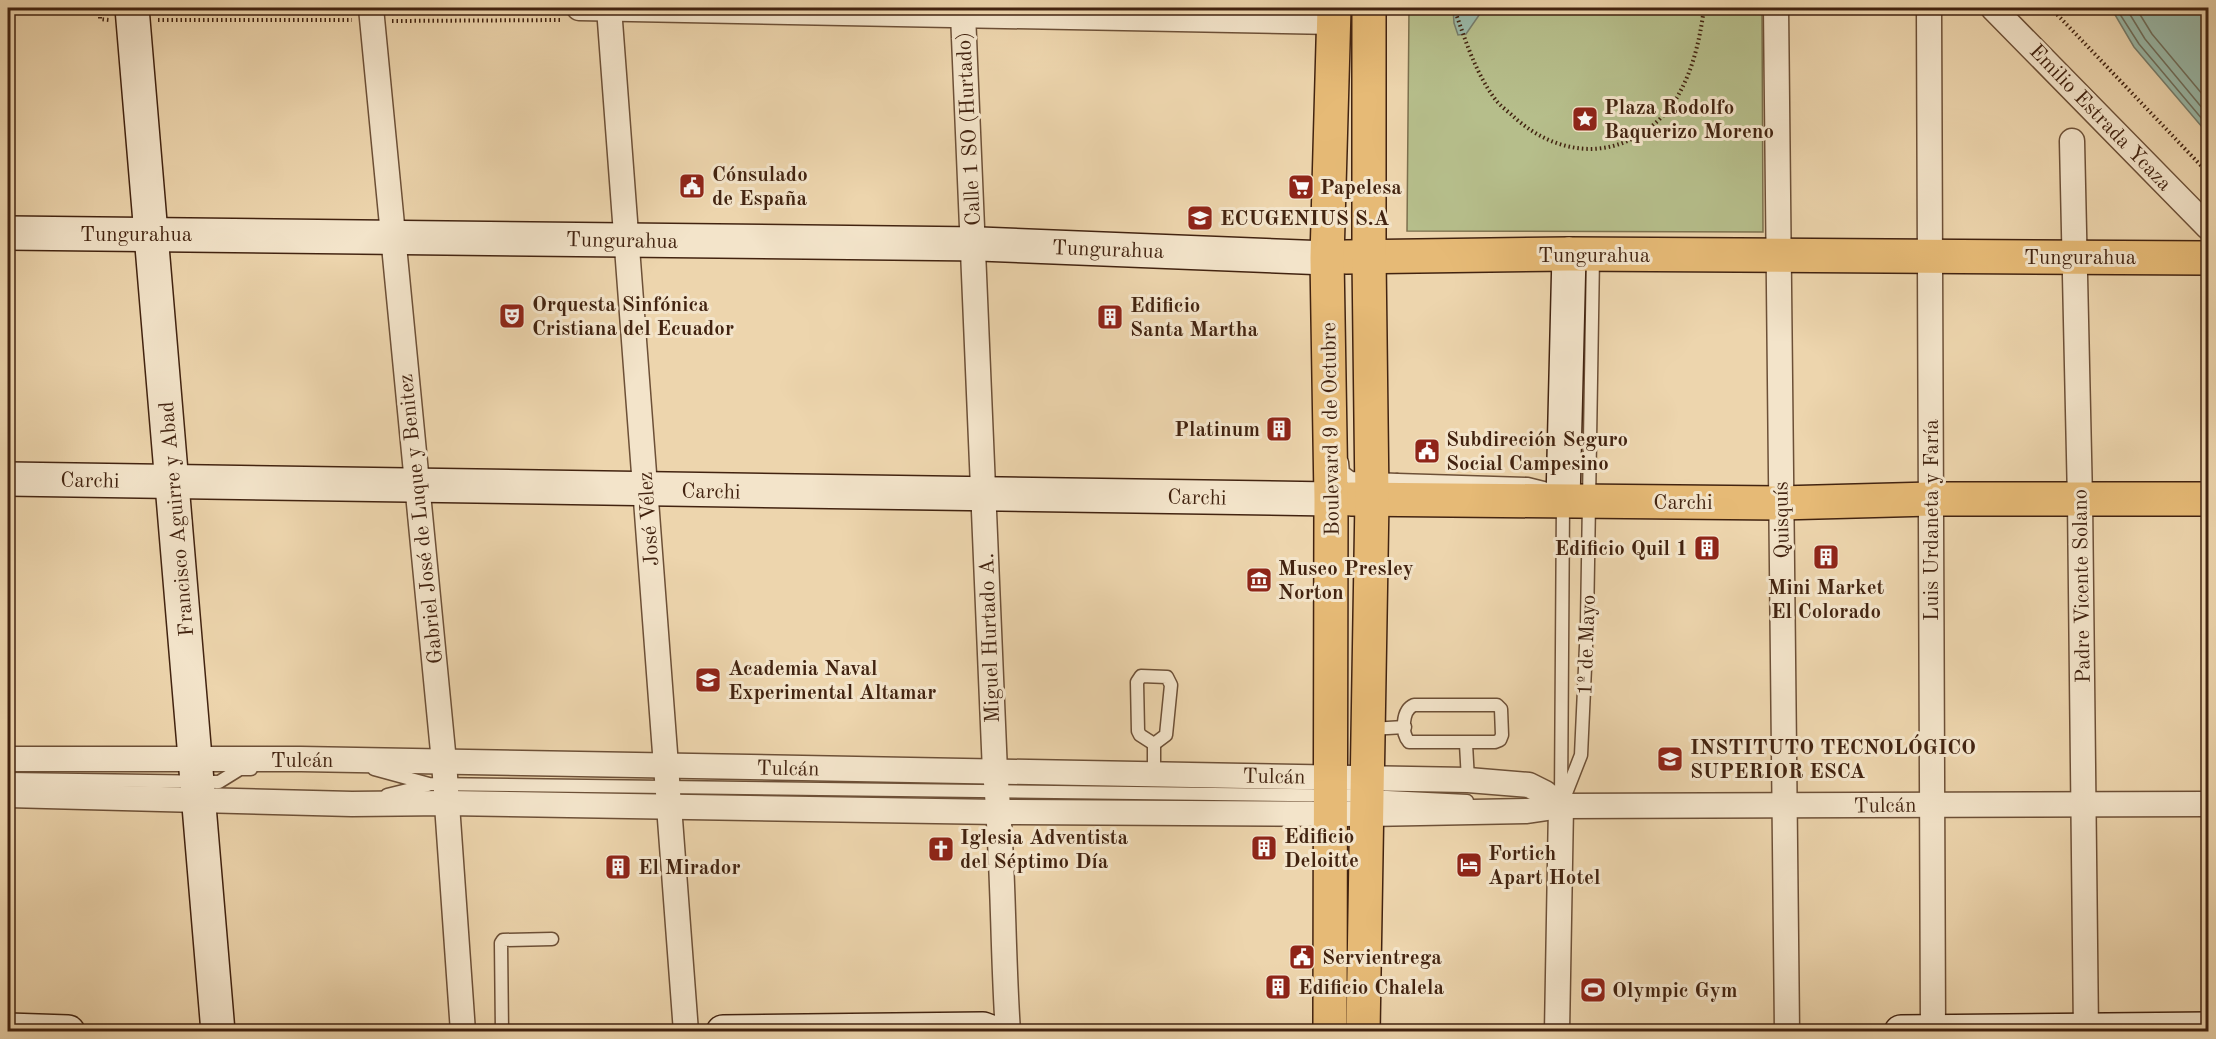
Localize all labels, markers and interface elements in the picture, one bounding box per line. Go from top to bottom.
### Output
street label: Calle 1 SO (Hurtado) [954,32,985,226]
street label: Emilio Estrada Ycaza [2025,41,2175,195]
place label: Plaza Rodolfo Baquerizo Moreno [1604,98,1774,143]
place icon: Plaza Rodolfo Baquerizo Moreno [1570,104,1600,134]
place label: Cónsulado de España [712,165,808,210]
public building icon: Cónsulado de España [677,171,707,201]
supermarket icon: Papelesa [1286,172,1316,202]
place label: Papelesa [1320,178,1402,199]
school or university icon: ECUGENIUS S.A [1185,203,1215,233]
place label: ECUGENIUS S.A [1220,209,1390,230]
street label: Tungurahua [80,225,192,246]
street label: Tungurahua [566,230,678,253]
street label: Tungurahua [1052,238,1164,263]
street label: Tungurahua [1538,246,1650,267]
street label: Tungurahua [2024,248,2136,269]
place label: Orquesta Sinfónica Cristiana del Ecuador [532,295,734,340]
place label: Edificio Santa Martha [1130,296,1258,341]
theatre icon: Orquesta Sinfónica Cristiana del Ecuador [497,301,527,331]
building icon: Edificio Santa Martha [1095,302,1125,332]
street label: Boulevard 9 de Octubre [1319,322,1344,536]
street label: Gabriel José de Luque y Benitez [396,373,447,665]
street label: Francisco Aguirre y Abad [157,400,198,637]
building icon: Platinum [1264,414,1294,444]
street label: Luis Urdaneta y Faría [1922,419,1943,621]
place label: Platinum [1174,420,1260,441]
place label: Subdireción Seguro Social Campesino [1446,430,1628,475]
public building icon: Subdireción Seguro Social Campesino [1412,436,1442,466]
street label: Carchi [60,470,120,493]
street label: José Vélez [636,471,663,567]
street label: Carchi [681,481,741,504]
street label: Quisquís [1771,481,1794,559]
street label: Carchi [1167,487,1227,510]
street label: Padre Vicente Solano [2070,489,2095,683]
street label: Carchi [1653,493,1713,514]
building icon: Edificio Quil 1 [1692,533,1722,563]
place label: Edificio Quil 1 [1554,539,1688,560]
building icon: Mini Market El Colorado [1811,542,1841,572]
street label: Miguel Hurtado A. [977,552,1004,723]
place label: Museo Presley Norton [1278,559,1414,604]
museum icon: Museo Presley Norton [1244,565,1274,595]
place label: Mini Market El Colorado [1768,578,1885,623]
street label: 1º de Mayo [1575,594,1600,696]
place label: Academia Naval Experimental Altamar [728,659,936,704]
school or university icon: Academia Naval Experimental Altamar [693,665,723,695]
place label: INSTITUTO TECNOLÓGICO SUPERIOR ESCA [1690,734,1976,783]
school or university icon: INSTITUTO TECNOLÓGICO SUPERIOR ESCA [1655,744,1685,774]
street label: Tulcán [271,751,333,772]
street label: Tulcán [756,758,820,781]
street label: Tulcán [1242,766,1306,789]
street label: Tulcán [1853,795,1917,818]
place label: Edificio Deloitte [1284,827,1359,872]
place label: Iglesia Adventista del Séptimo Día [960,828,1128,873]
building icon: Edificio Deloitte [1249,833,1279,863]
church icon: Iglesia Adventista del Séptimo Día [926,834,956,864]
place label: Fortich Apart Hotel [1488,844,1600,889]
hotel icon: Fortich Apart Hotel [1454,850,1484,880]
building icon: El Mirador [603,852,633,882]
place label: El Mirador [638,858,741,879]
public building icon: Servientrega [1287,942,1317,972]
place label: Servientrega [1322,948,1442,969]
building icon: Edificio Chalela [1263,972,1293,1002]
sports icon: Olympic Gym [1578,975,1608,1005]
place label: Edificio Chalela [1298,978,1444,999]
place label: Olympic Gym [1612,981,1738,1002]

